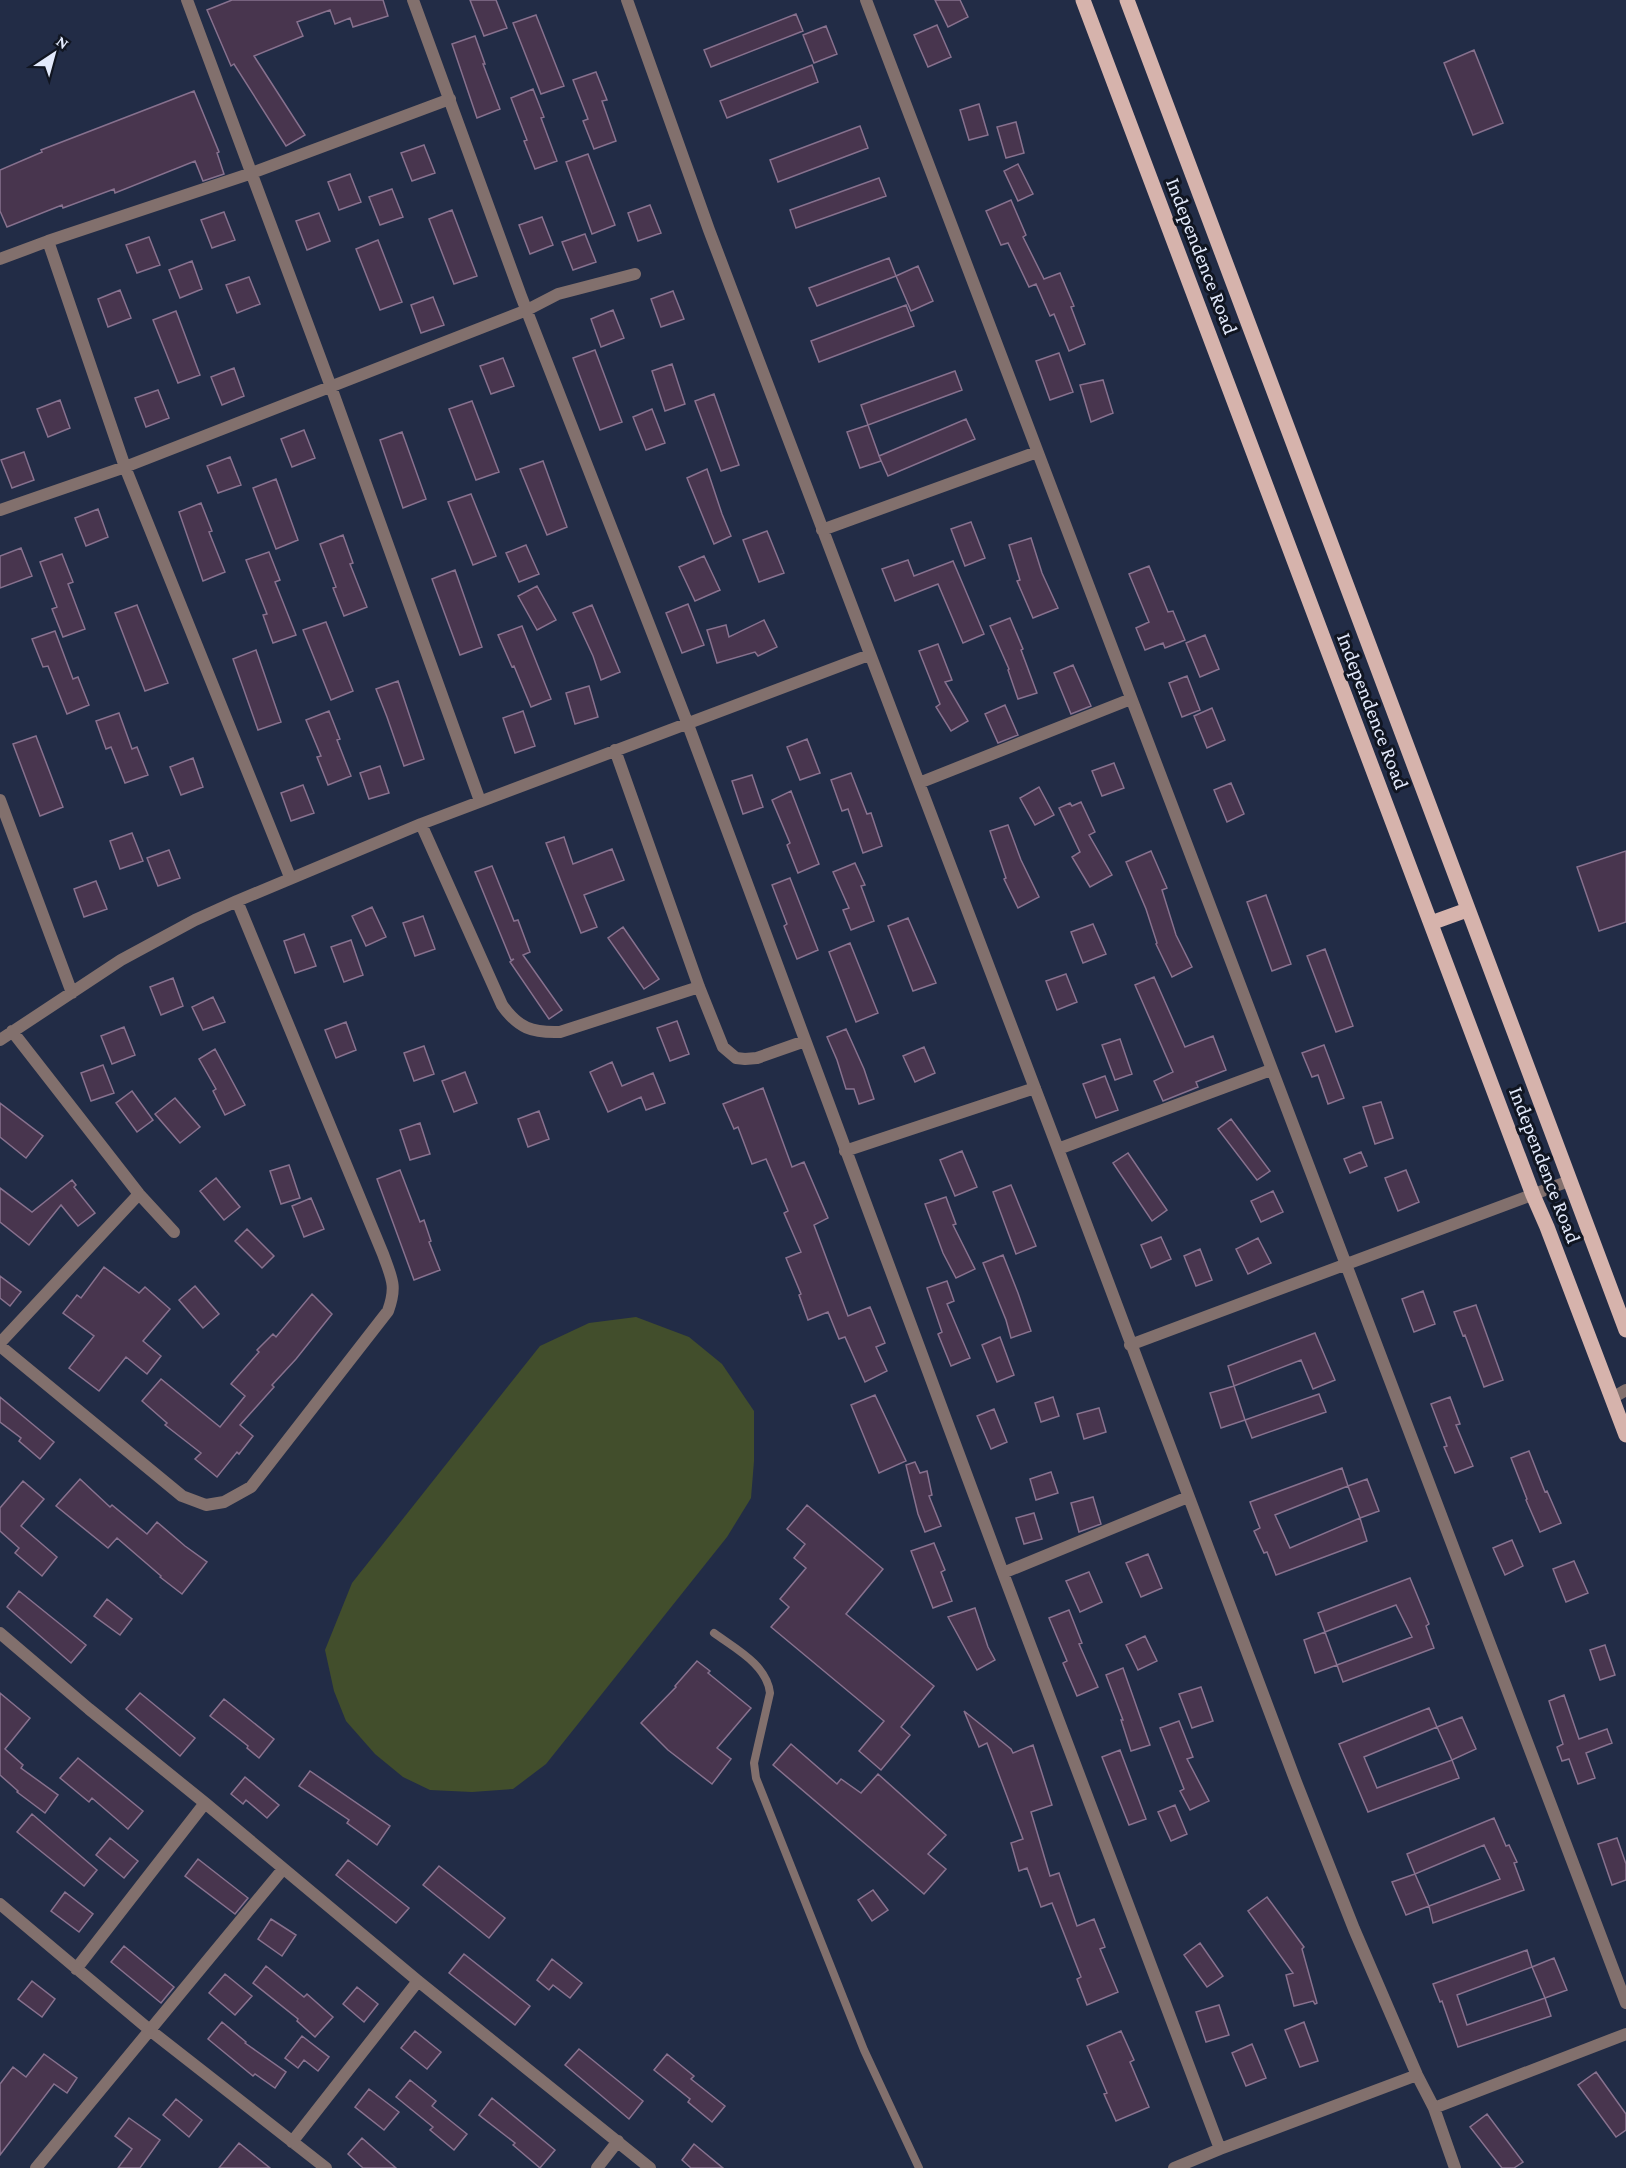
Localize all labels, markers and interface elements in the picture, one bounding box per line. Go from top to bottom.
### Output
north arrow [24,24,84,84]
text: N [53,32,72,52]
street label: Independence Road [1161,175,1243,337]
street label: Independence Road [1332,630,1414,792]
street label: Independence Road [1504,1084,1586,1246]

